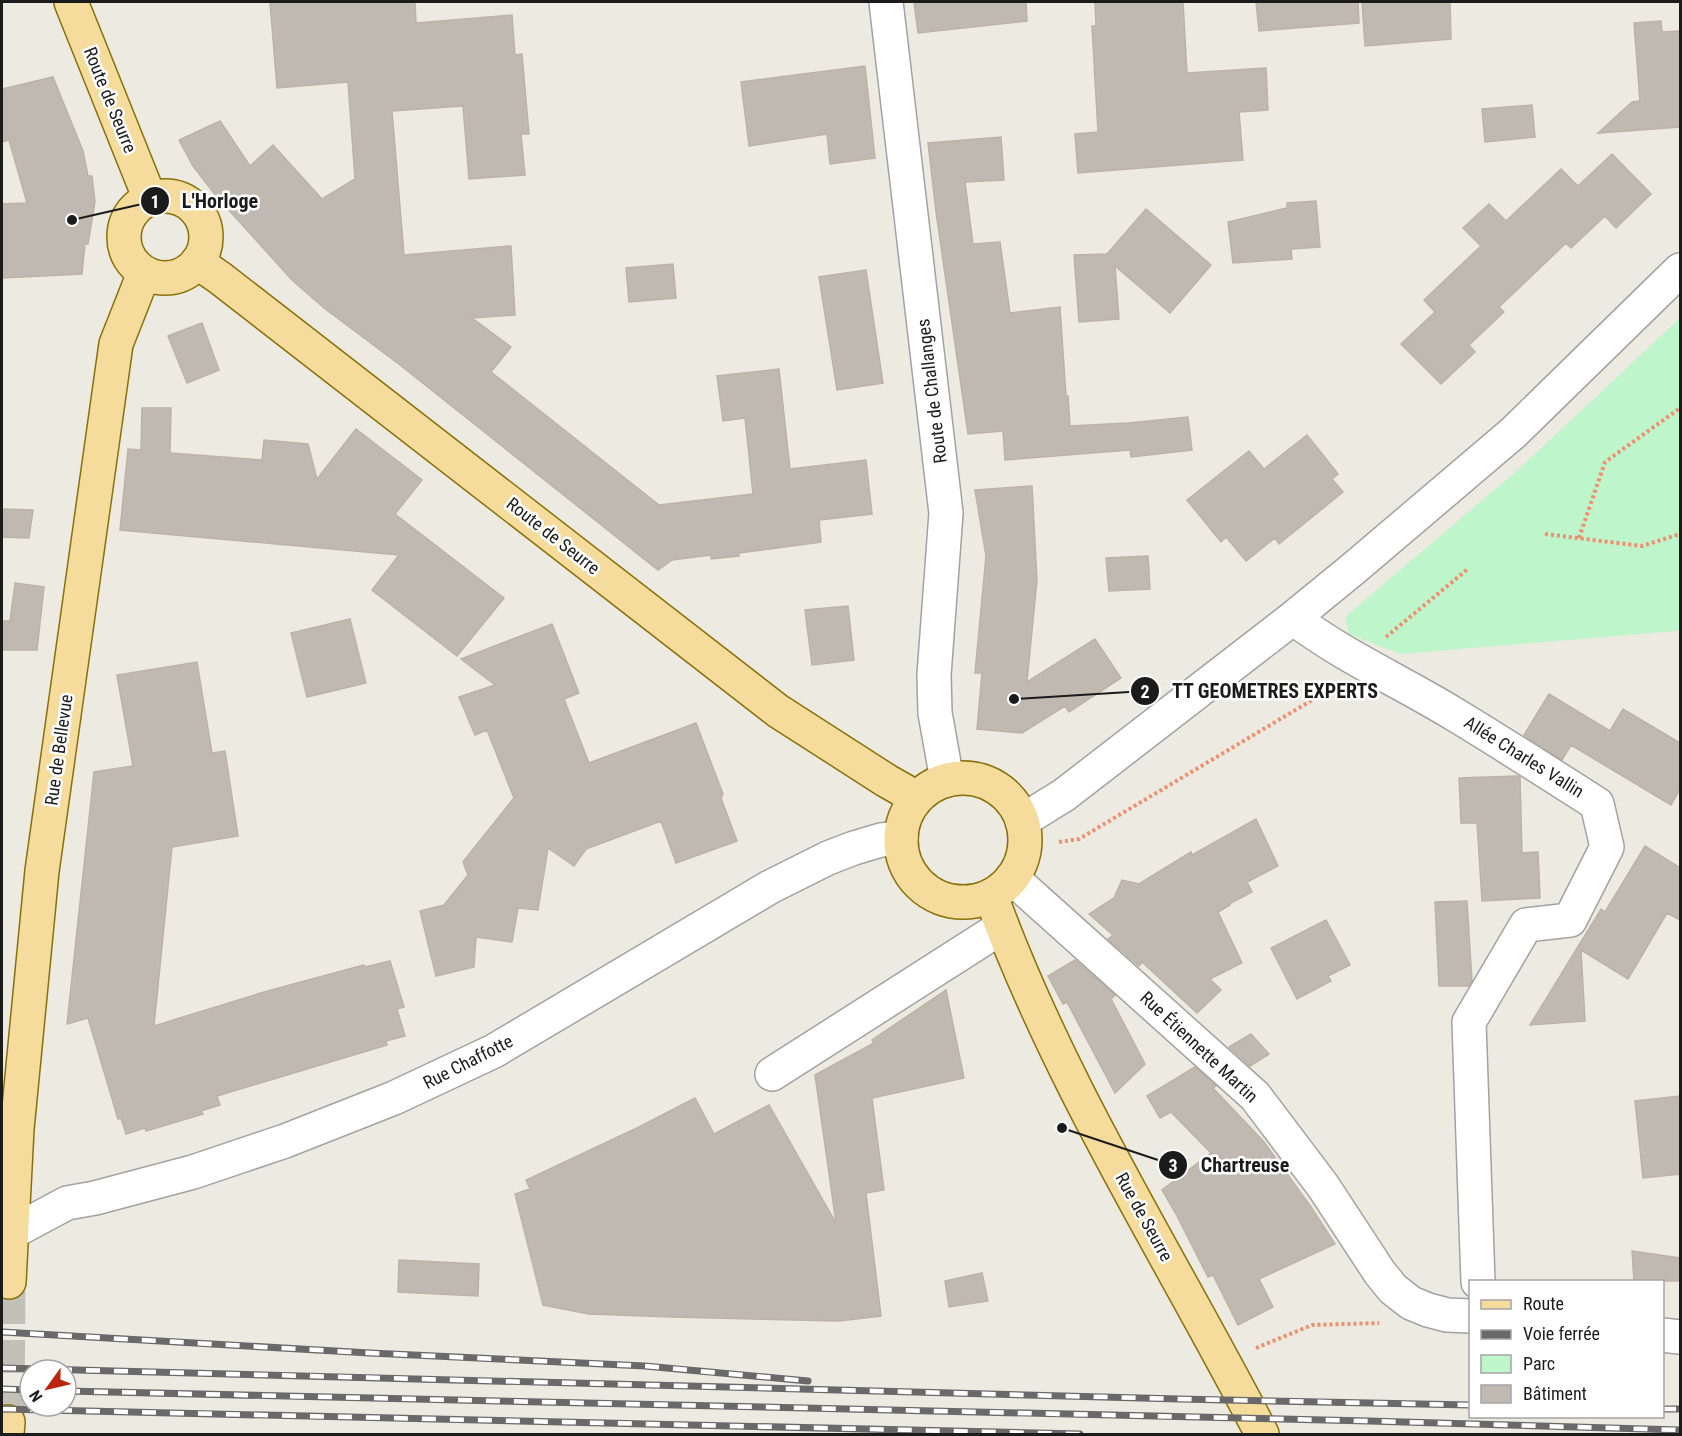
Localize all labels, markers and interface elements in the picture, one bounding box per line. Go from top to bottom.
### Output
street label: Route de Seurre [80,44,141,156]
callout: L'Horloge [140,182,270,220]
text: L'Horloge [182,189,258,213]
text: 1 [150,191,160,212]
street label: Route de Challanges [912,318,951,464]
street label: Route de Seurre [503,493,604,578]
callout: TT GEOMETRES EXPERTS [1130,672,1391,710]
text: TT GEOMETRES EXPERTS [1172,679,1378,703]
text: 2 [1140,681,1150,702]
street label: Rue de Bellevue [40,693,77,807]
street label: Allée Charles Vallin [1461,711,1588,802]
street label: Rue Étiennette Martin [1136,987,1262,1107]
street label: Rue Chaffotte [419,1030,516,1093]
callout: Chartreuse [1158,1146,1301,1184]
text: Chartreuse [1201,1153,1289,1177]
text: 3 [1168,1155,1178,1176]
street label: Rue de Seurre [1111,1169,1177,1265]
legend [1469,1280,1664,1418]
text: Route [1523,1293,1564,1314]
text: Voie ferrée [1523,1323,1600,1344]
text: Parc [1523,1353,1555,1374]
north arrow [18,1358,78,1418]
text: Bâtiment [1523,1383,1587,1404]
text: N [25,1387,47,1405]

